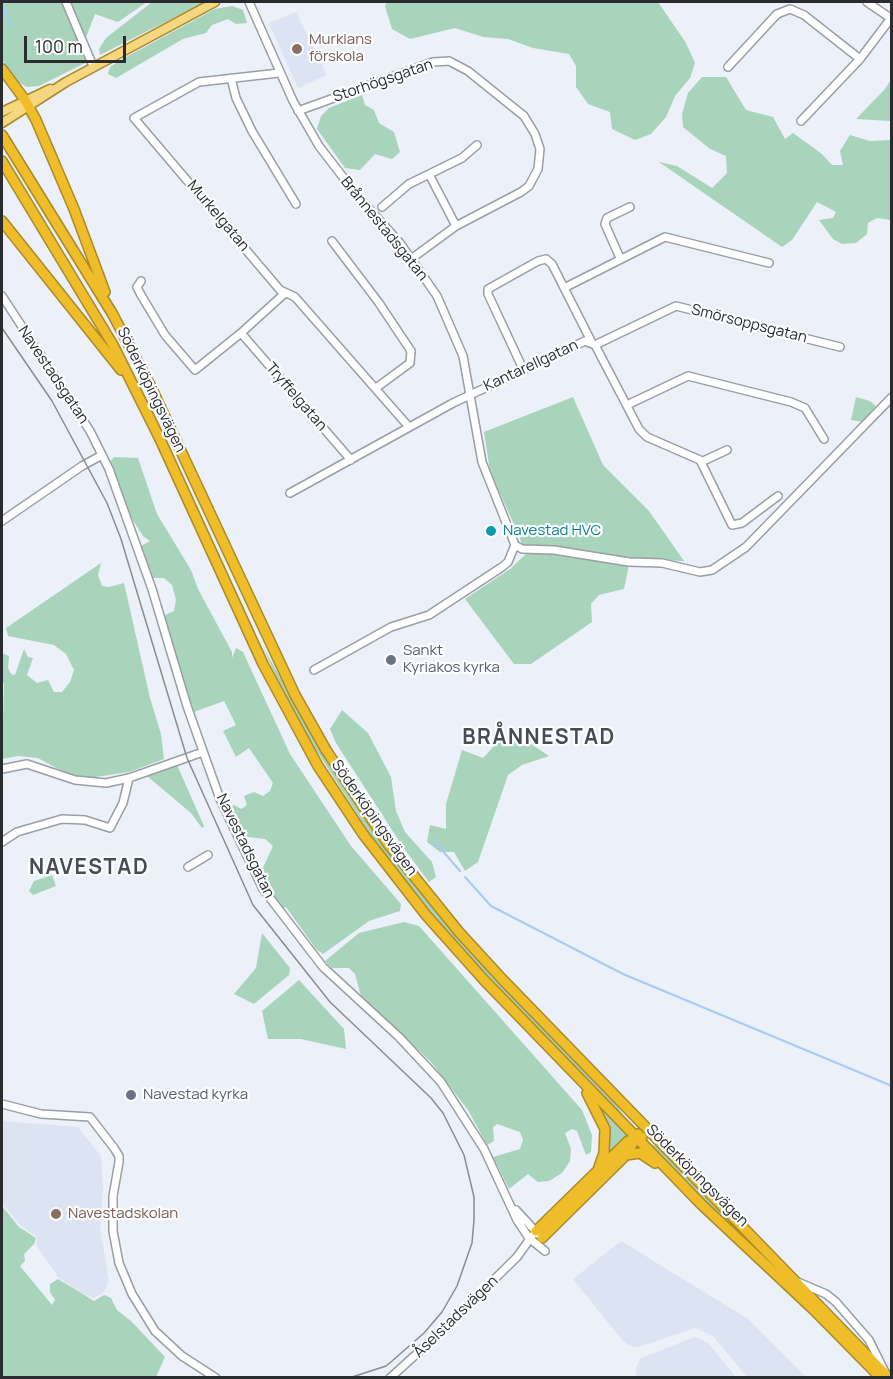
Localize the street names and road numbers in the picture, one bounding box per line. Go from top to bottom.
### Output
street label: Storhögsgatan [331,56,435,106]
street label: Brånnestadsgatan [337,173,431,285]
street label: Murkelgatan [183,177,253,255]
street label: Smörsoppsgatan [689,301,809,347]
street label: Navestadsgatan [14,323,92,427]
street label: Söderköpingsvägen [113,325,189,455]
street label: Kantarellgatan [481,336,581,396]
street label: Tryffelgatan [262,359,330,435]
street label: Söderköpingsvägen [327,757,421,879]
street label: Navestadsgatan [212,791,278,901]
street label: Söderköpingsvägen [642,1121,752,1231]
street label: Åselstadsvägen [410,1272,502,1362]

